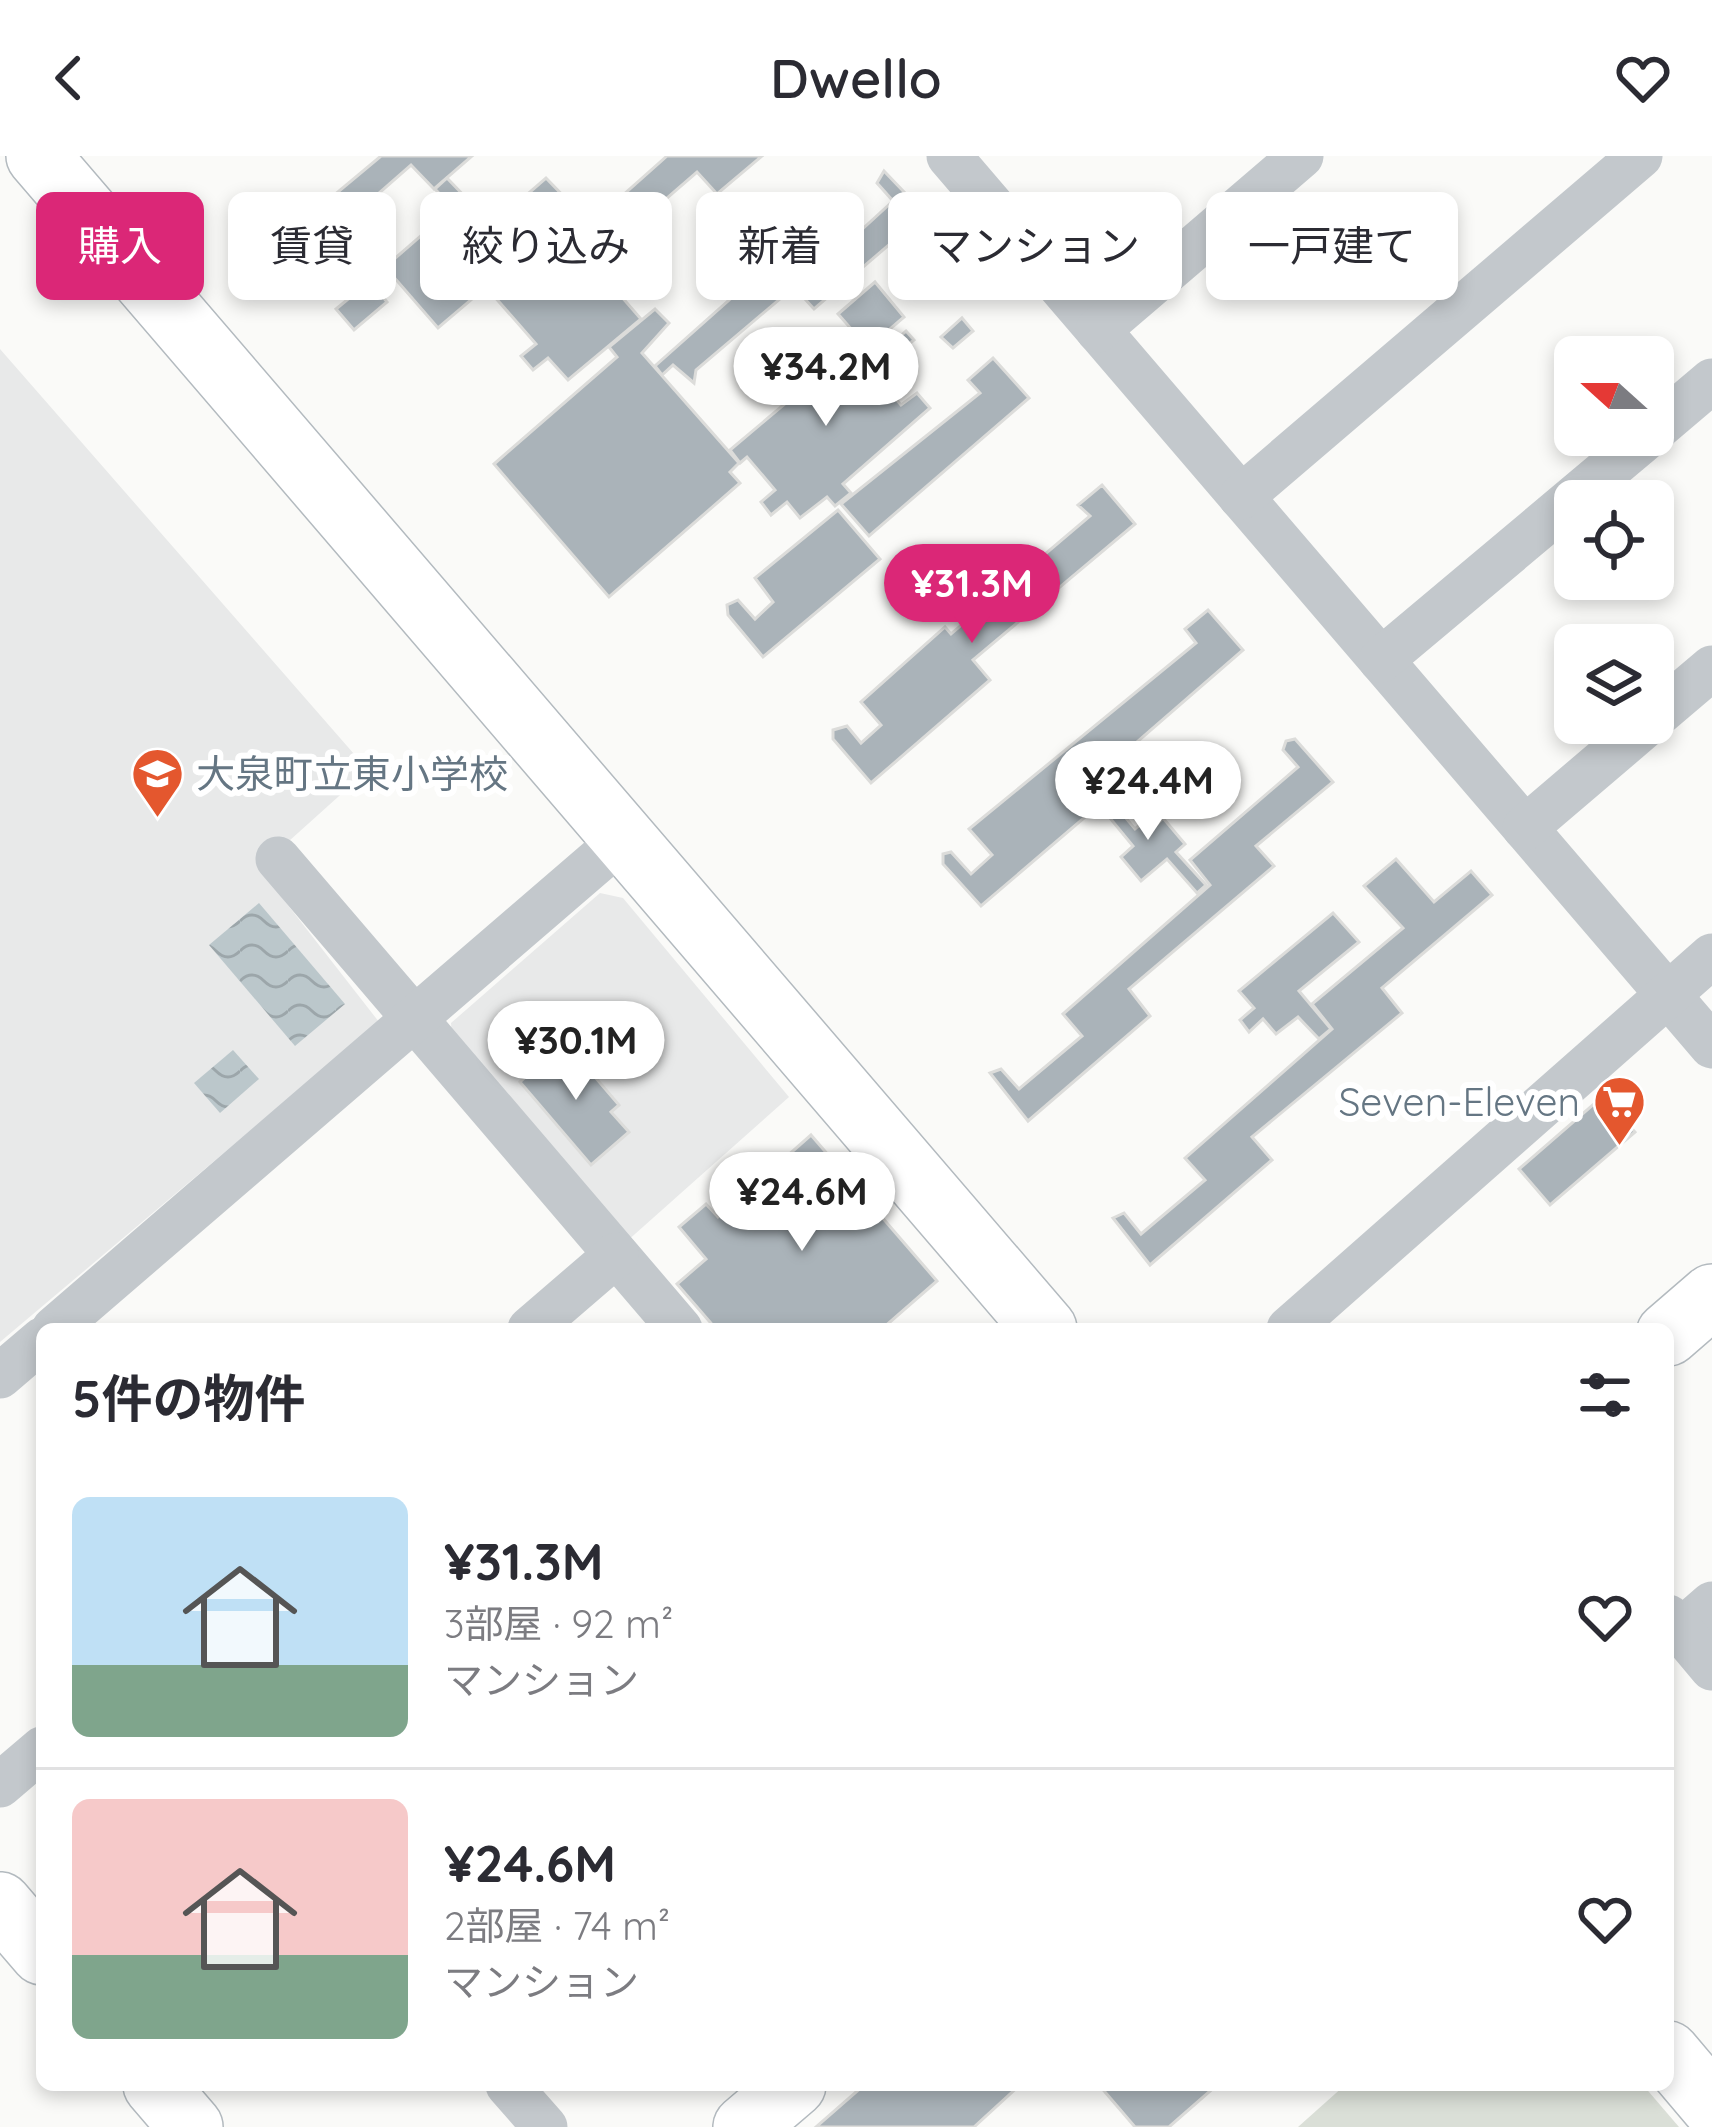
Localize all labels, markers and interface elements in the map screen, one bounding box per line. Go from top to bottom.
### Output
text: Dwello [770,44,942,112]
icon: back [36,45,102,111]
icon: heart [1610,45,1676,111]
chip: 購入 [36,192,204,300]
chip: 賃貸 [228,192,396,300]
chip: 絞り込み [420,192,672,300]
chip: 新着 [696,192,864,300]
chip: マンション [888,192,1182,300]
chip: 一戸建て [1206,192,1458,300]
pin: ¥34.2M [728,327,924,429]
north arrow [1554,336,1674,456]
map controls [1554,336,1674,744]
text: ¥34.2M [761,341,891,390]
button: locate [1554,480,1674,600]
pin: ¥31.3M [874,544,1070,646]
text: ¥31.3M [911,558,1033,607]
button: layers [1554,624,1674,744]
pin: ¥24.4M [1050,741,1246,843]
school or university icon: 大泉町立東小学校 [129,745,185,819]
place label: 大泉町立東小学校 [196,749,508,798]
text: ¥24.4M [1082,755,1214,804]
pin: ¥30.1M [478,1001,674,1103]
text: ¥30.1M [514,1015,638,1064]
supermarket icon: Seven-Eleven [1591,1073,1647,1147]
place label: Seven-Eleven [1338,1077,1580,1126]
pin: ¥24.6M [704,1152,900,1254]
text: ¥24.6M [736,1166,868,1215]
icon: filters [1572,1362,1638,1428]
text: 5件の物件 [72,1366,305,1430]
text: ¥31.3M [444,1529,603,1593]
icon: home [168,1545,312,1689]
icon: heart [1572,1584,1638,1650]
text: 3部屋 · 92 m² [444,1599,673,1648]
text: マンション [444,1655,639,1704]
text: ¥24.6M [444,1831,616,1895]
icon: home [168,1847,312,1991]
icon: heart [1572,1886,1638,1952]
text: 2部屋 · 74 m² [444,1901,670,1950]
text: マンション [444,1957,639,2006]

